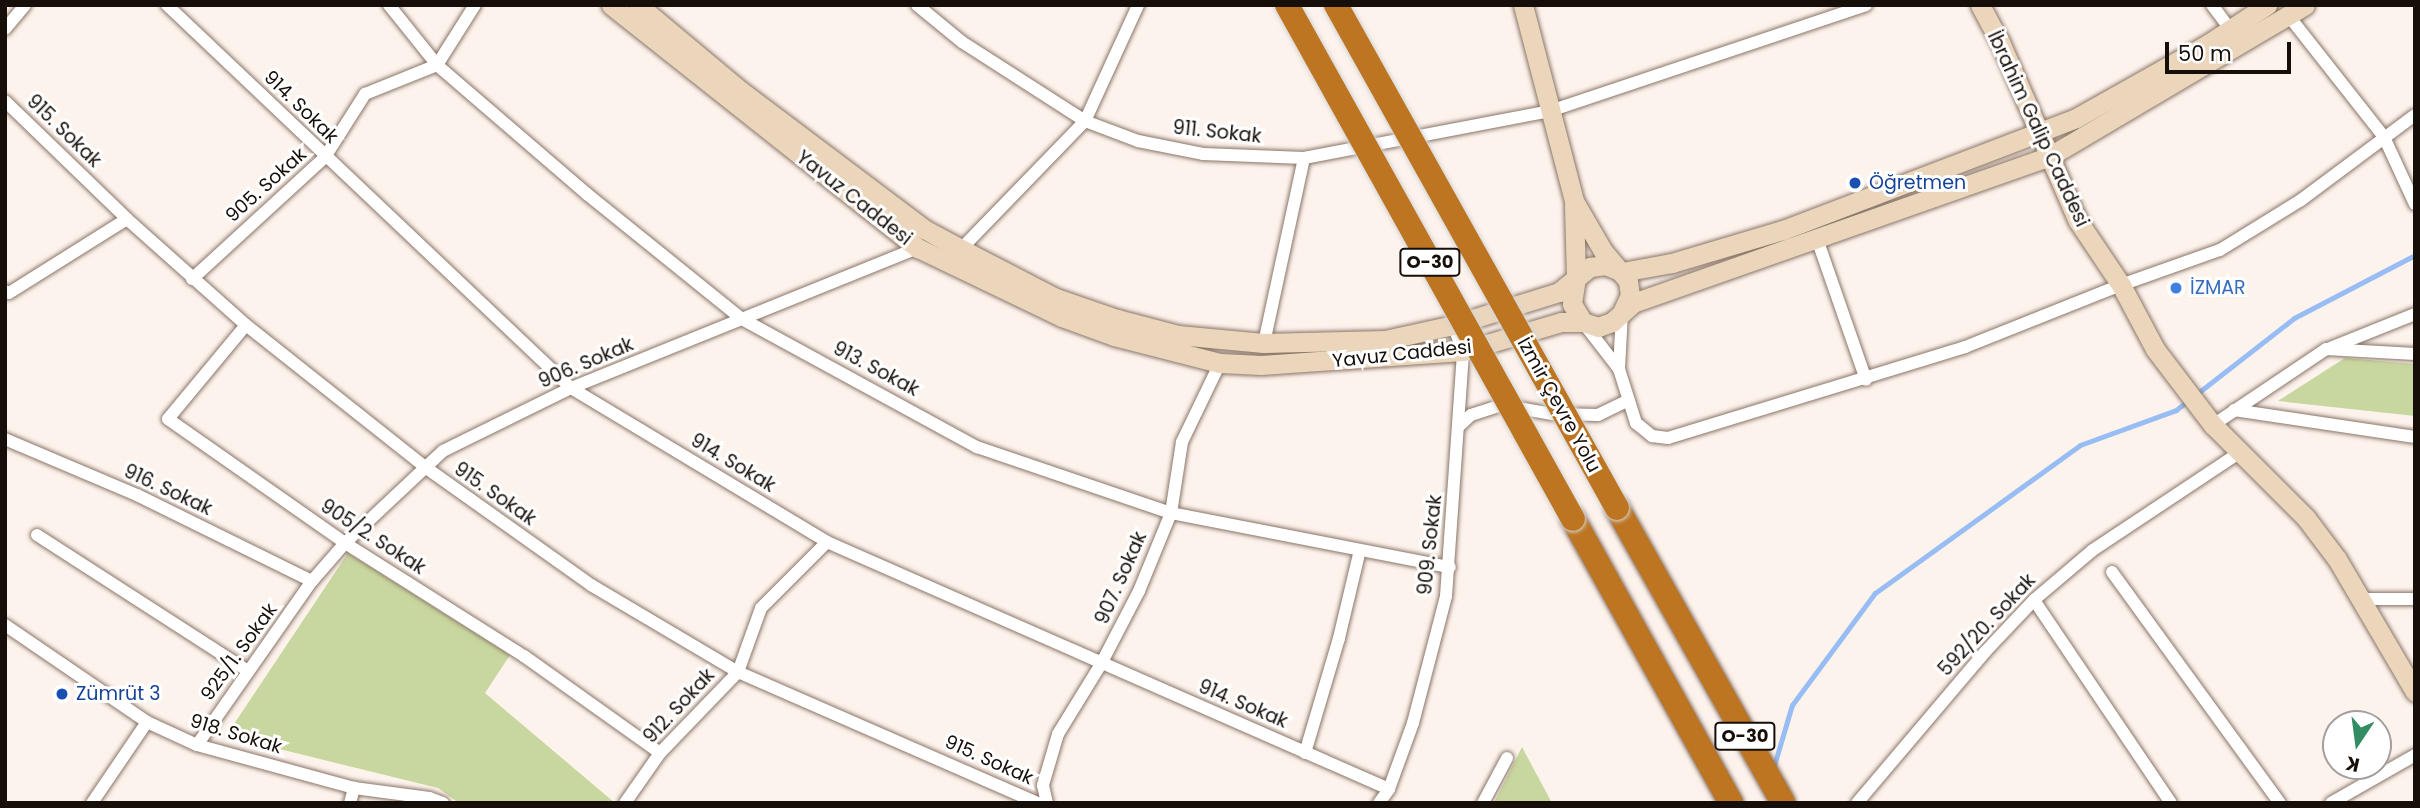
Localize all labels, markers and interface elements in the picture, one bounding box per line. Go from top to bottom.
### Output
street label: İbrahim Galip Caddesi [1983,27,2093,231]
scale bar [2168,28,2294,72]
text: 50 m [2178,39,2232,68]
street label: 914. Sokak [259,66,343,148]
street label: 915. Sokak [22,90,106,172]
street label: 911. Sokak [1172,116,1262,148]
street label: 905. Sokak [221,143,311,227]
street label: Yavuz Caddesi [792,146,916,250]
place label: Öğretmen [1869,172,1966,194]
marker: Öğretmen [1847,175,1863,191]
road number: O-30 [1398,248,1462,276]
place label: İZMAR [2190,277,2246,299]
marker: İZMAR [2168,280,2184,296]
street label: 906. Sokak [535,333,637,393]
street label: İzmir Çevre Yolu [1512,334,1606,476]
street label: Yavuz Caddesi [1331,335,1473,373]
street label: 913. Sokak [829,337,923,401]
street label: 914. Sokak [687,429,779,497]
street label: 915. Sokak [450,457,540,531]
street label: 916. Sokak [120,460,216,520]
street label: 909. Sokak [1413,494,1447,596]
street label: 905/2. Sokak [316,495,430,579]
street label: 907. Sokak [1090,528,1152,628]
street label: 592/20. Sokak [1934,569,2040,681]
street label: 925/1. Sokak [196,599,282,705]
street label: 912. Sokak [639,664,719,748]
street label: 914. Sokak [1195,675,1291,733]
place label: Zümrüt 3 [76,683,160,705]
marker: Zümrüt 3 [54,686,70,702]
street label: 918. Sokak [187,709,285,759]
north arrow [2322,710,2392,780]
road number: O-30 [1714,722,1776,750]
street label: 915. Sokak [941,730,1037,790]
text: K [2343,749,2362,779]

